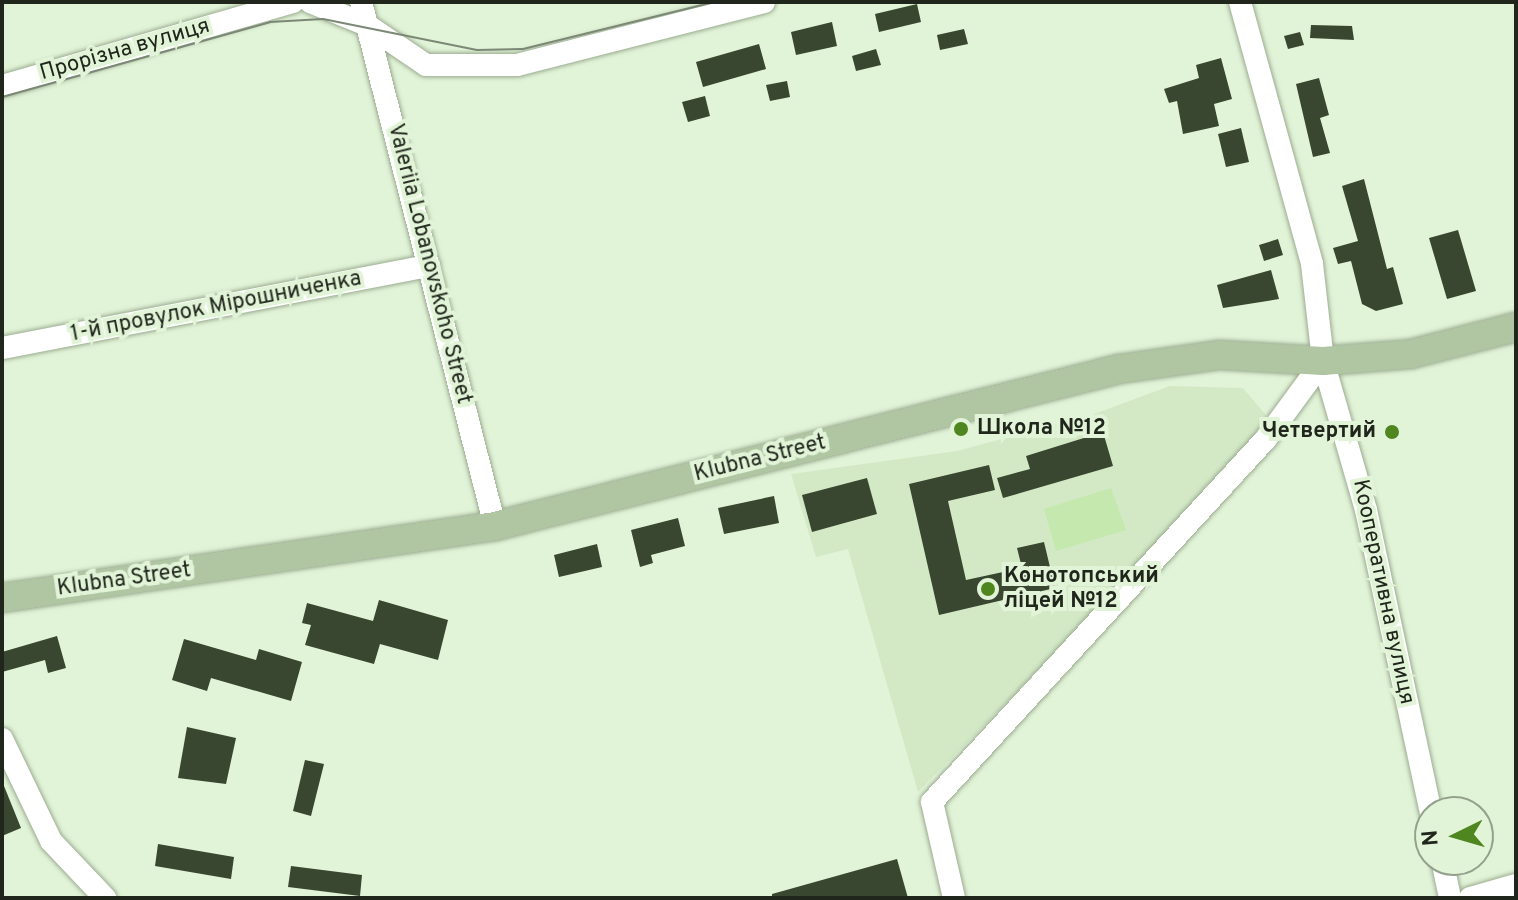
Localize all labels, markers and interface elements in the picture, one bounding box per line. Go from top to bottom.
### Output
street label: Прорізна вулиця [37,13,213,87]
street label: Valeriia Lobanovskoho Street [381,121,477,407]
street label: 1-й провулок Мірошниченка [68,266,364,348]
place label: Школа №12 [977,416,1106,442]
place label: Четвертий [1262,419,1376,445]
marker: Школа №12 [952,420,970,438]
marker: Четвертий [1383,423,1401,441]
street label: Klubna Street [691,430,829,488]
street label: Кооперативна вулиця [1346,477,1420,707]
street label: Klubna Street [55,558,193,602]
place label: Конотопський ліцей №12 [1004,563,1159,614]
marker: Конотопський ліцей №12 [979,580,997,598]
north arrow [1414,796,1494,876]
text: N [1417,829,1446,847]

